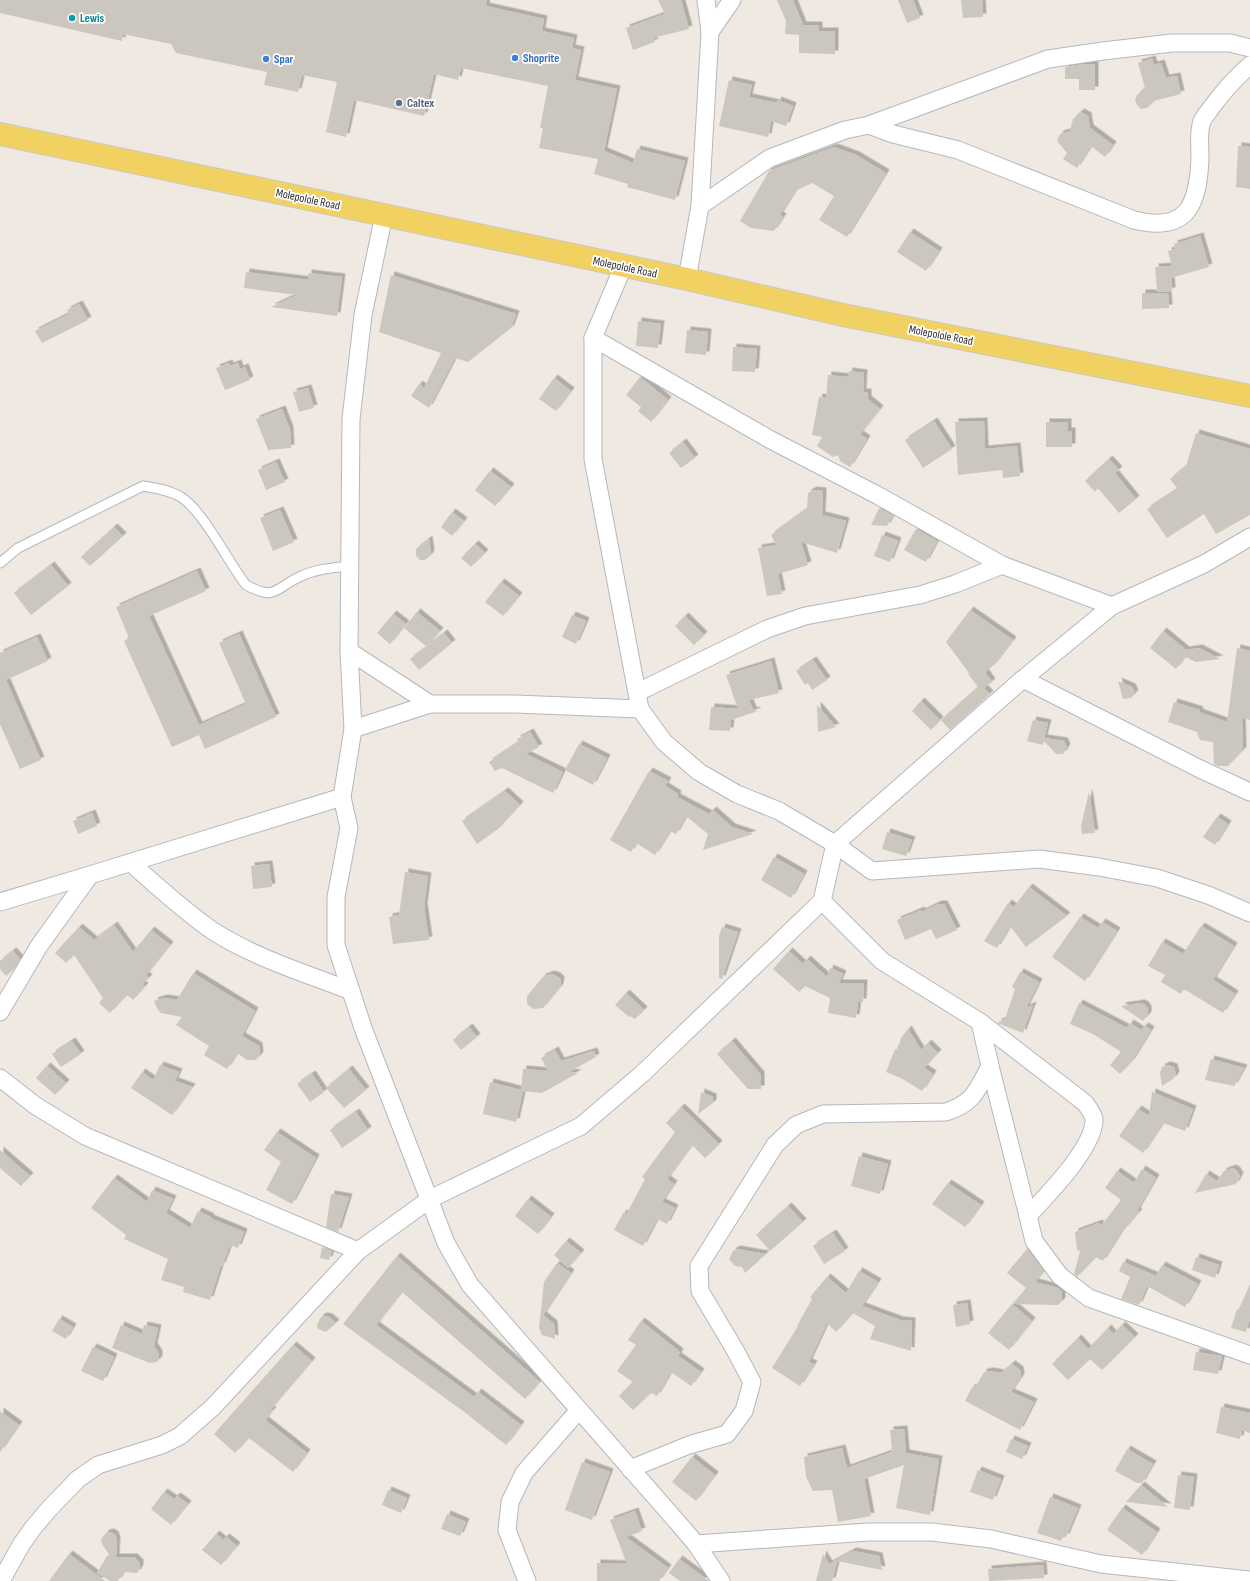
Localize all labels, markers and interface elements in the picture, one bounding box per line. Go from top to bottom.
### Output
place label: Lewis [80,11,104,26]
marker: Lewis [67,13,77,23]
place label: Shoprite [523,51,559,66]
place label: Spar [274,52,294,67]
marker: Shoprite [510,53,520,63]
marker: Spar [261,54,271,64]
place label: Caltex [407,96,434,111]
marker: Caltex [394,98,404,108]
street label: Molepolole Road [274,185,341,214]
street label: Molepolole Road [591,253,658,282]
street label: Molepolole Road [907,322,974,349]

